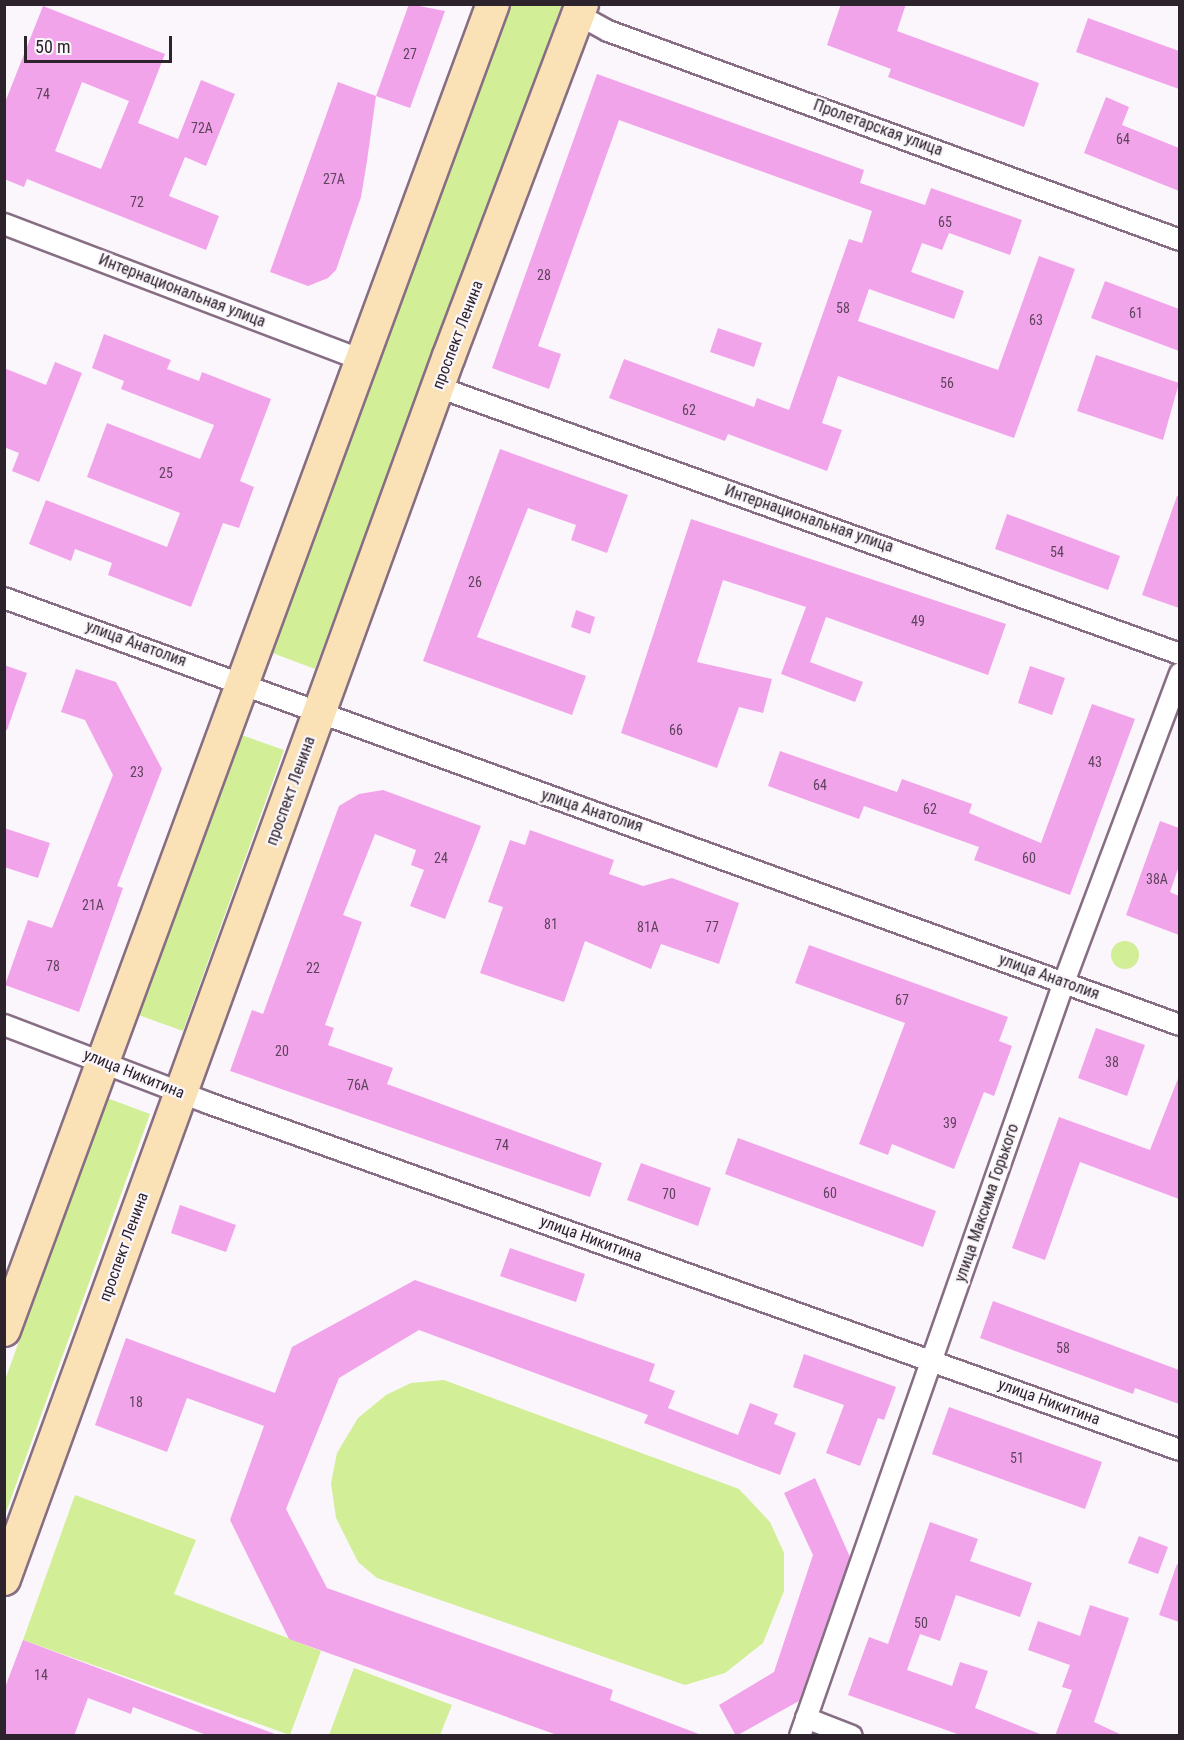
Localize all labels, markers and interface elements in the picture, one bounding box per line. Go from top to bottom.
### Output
scale bar [27,24,176,62]
text: 50 m [35,36,70,57]
house number: 27 [403,46,417,62]
house number: 74 [36,86,50,102]
street label: Пролетарская улица [811,96,945,160]
house number: 72А [191,120,213,136]
house number: 64 [1116,131,1130,147]
house number: 27А [323,171,345,187]
house number: 72 [130,194,144,210]
house number: 65 [938,214,952,230]
street label: Интернациональная улица [96,250,268,332]
house number: 28 [537,267,551,283]
street label: проспект Ленина [428,278,488,392]
house number: 58 [836,300,850,316]
house number: 61 [1129,305,1143,321]
house number: 63 [1029,312,1043,328]
house number: 56 [940,375,954,391]
house number: 62 [682,402,696,418]
house number: 25 [159,465,173,481]
street label: Интернациональная улица [722,481,896,557]
house number: 54 [1050,544,1064,560]
house number: 26 [468,574,482,590]
house number: 49 [911,613,925,629]
street label: улица Анатолия [83,617,189,671]
house number: 66 [669,722,683,738]
street label: проспект Ленина [262,734,320,848]
house number: 43 [1088,754,1102,770]
house number: 23 [130,764,144,780]
house number: 64 [813,777,827,793]
street label: улица Анатолия [539,786,645,836]
house number: 62 [923,801,937,817]
house number: 24 [434,850,448,866]
house number: 60 [1022,850,1036,866]
house number: 38А [1146,871,1168,887]
house number: 21А [82,897,104,913]
house number: 81 [544,916,558,932]
house number: 81А [637,919,659,935]
house number: 77 [705,919,719,935]
street label: улица Анатолия [996,950,1102,1004]
house number: 78 [46,958,60,974]
house number: 22 [306,960,320,976]
house number: 67 [895,992,909,1008]
house number: 20 [275,1043,289,1059]
street label: улица Никитина [81,1045,187,1103]
house number: 38 [1105,1054,1119,1070]
house number: 76А [347,1077,369,1093]
house number: 39 [943,1115,957,1131]
street label: улица Максима Горького [951,1121,1023,1285]
house number: 74 [495,1137,509,1153]
house number: 60 [823,1185,837,1201]
house number: 70 [662,1186,676,1202]
street label: проспект Ленина [95,1190,153,1304]
street label: улица Никитина [537,1212,645,1266]
house number: 58 [1056,1340,1070,1356]
street label: улица Никитина [995,1375,1103,1429]
house number: 18 [129,1394,143,1410]
house number: 51 [1010,1450,1024,1466]
house number: 50 [914,1615,928,1631]
house number: 14 [34,1667,48,1683]

